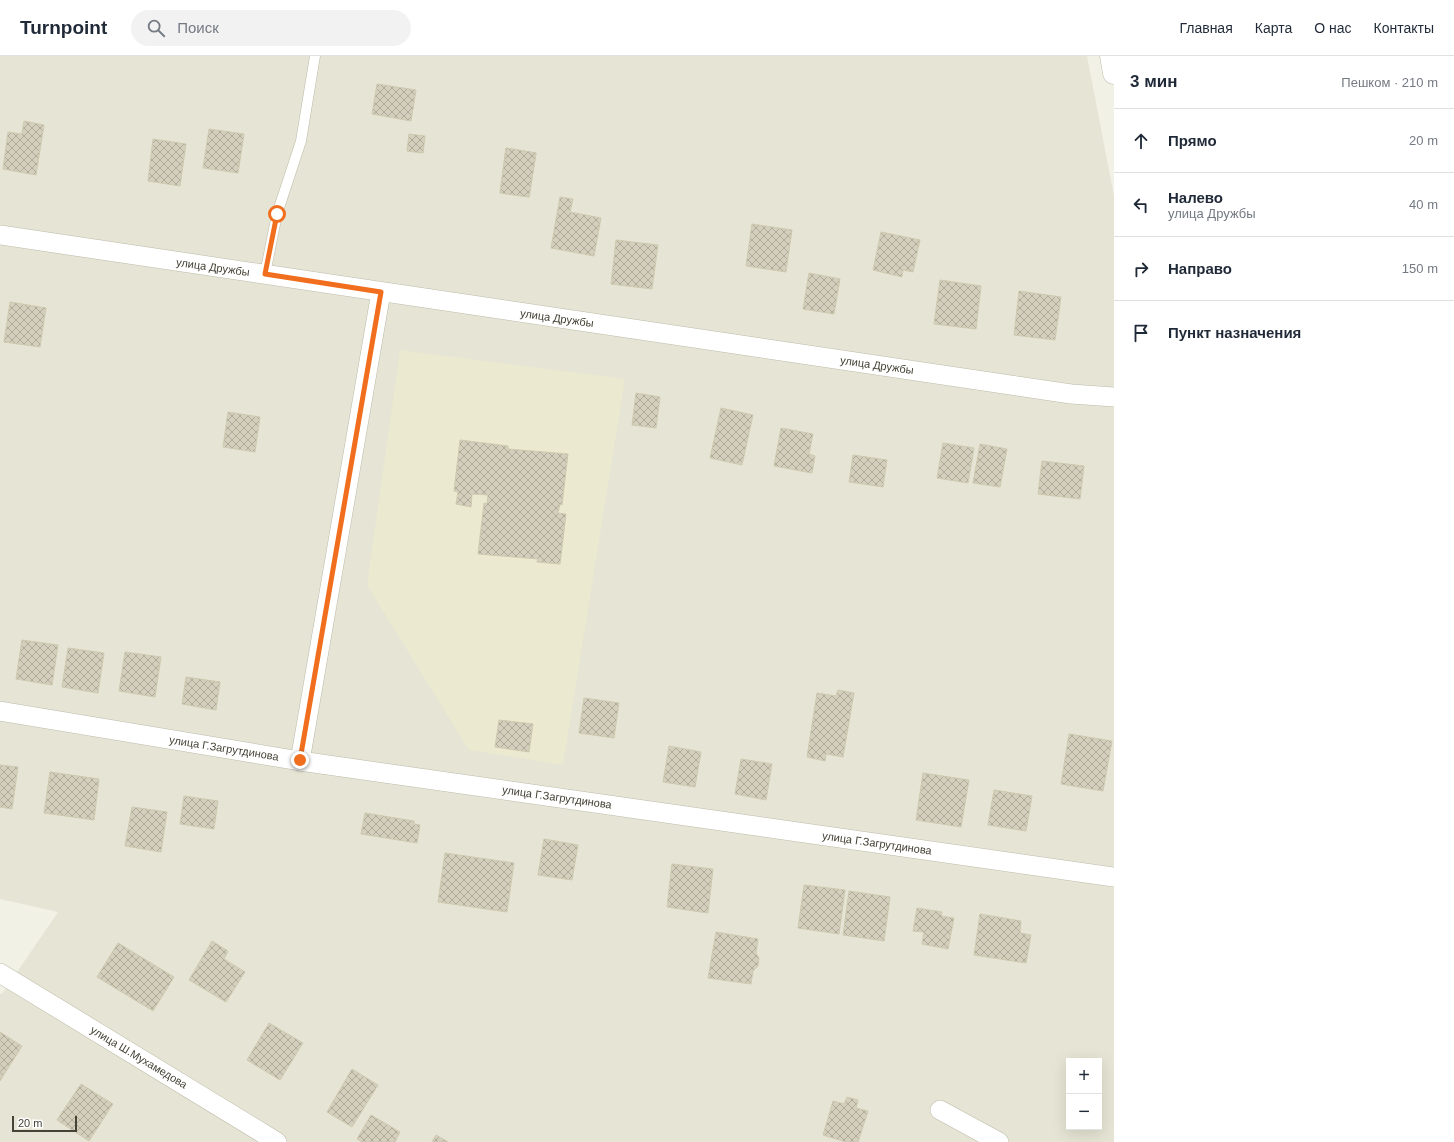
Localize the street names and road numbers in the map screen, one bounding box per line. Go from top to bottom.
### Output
street label: улица Дружбы [175,256,251,278]
street label: улица Дружбы [519,307,595,329]
street label: улица Дружбы [839,354,915,376]
street label: улица Г.Загрутдинова [168,733,280,763]
street label: улица Г.Загрутдинова [501,783,613,811]
street label: улица Г.Загрутдинова [821,829,933,857]
street label: улица Ш.Мухамедова [89,1023,190,1091]

